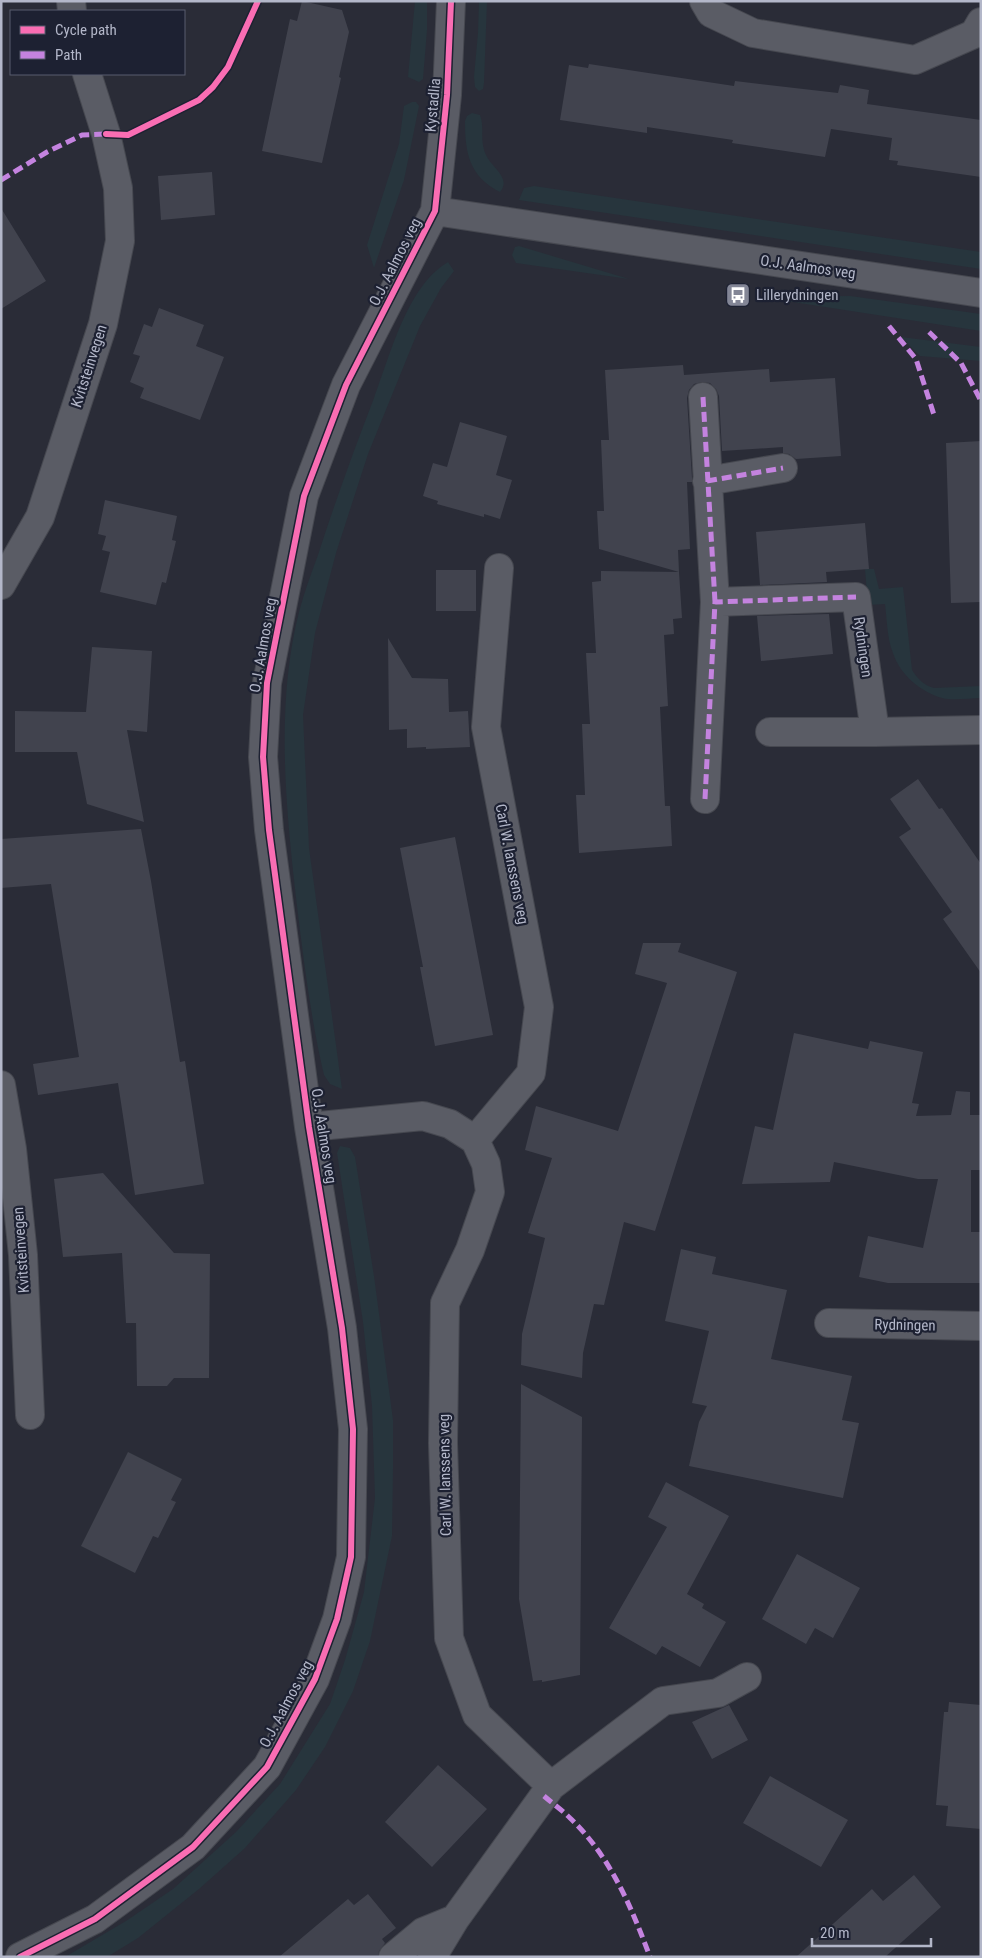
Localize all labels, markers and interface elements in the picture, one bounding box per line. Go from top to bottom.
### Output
legend [10,10,185,75]
text: Cycle path [55,21,117,39]
text: Path [55,46,82,64]
street label: Kystadlia [422,77,444,133]
street label: O.J. Aalmos veg [365,215,425,309]
street label: O.J. Aalmos veg [759,251,857,283]
bus stop icon: Lillerydningen [725,282,751,308]
place label: Lillerydningen [756,286,838,304]
street label: Kvitsteinvegen [67,322,111,410]
street label: O.J. Aalmos veg [246,596,280,694]
street label: Rydningen [850,615,876,679]
street label: Carl W. Ianssens veg [491,802,533,926]
street label: O.J. Aalmos veg [308,1087,340,1185]
street label: Kvitsteinvegen [9,1206,33,1294]
street label: Rydningen [874,1315,936,1335]
street label: Carl W. Ianssens veg [435,1414,455,1536]
street label: O.J. Aalmos veg [256,1657,316,1751]
scale bar [812,1916,931,1948]
text: 20 m [820,1924,850,1942]

